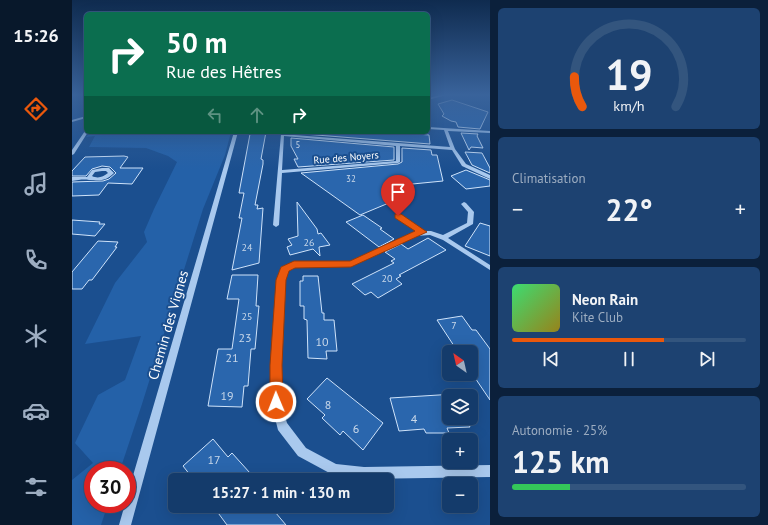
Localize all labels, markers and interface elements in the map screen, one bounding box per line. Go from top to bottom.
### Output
text: 15:26 [13,24,59,47]
text: 50 m [166,24,227,61]
icon: right [100,28,152,80]
text: 19 [605,47,653,100]
text: Rue des Hêtres [166,60,282,83]
icon: directions [22,95,50,123]
text: km/h [613,95,645,114]
icon: left [204,104,226,126]
icon: ahead [246,104,268,126]
icon: right [288,104,310,126]
house number: 5 [296,139,301,150]
street label: Rue des Noyers [313,148,379,167]
icon: music [22,170,50,198]
text: Climatisation [512,170,586,187]
house number: 32 [346,173,356,184]
pin [381,175,415,216]
icon: arrive [387,181,409,203]
text: 22° [605,190,653,229]
text: − [512,195,523,223]
text: + [735,195,746,223]
house number: 26 [304,236,314,249]
house number: 24 [242,241,253,254]
icon: phone [22,246,50,274]
street label: Chemin des Vignes [144,268,192,382]
house number: 20 [382,272,393,285]
text: Neon Rain [572,290,638,309]
text: Kite Club [572,309,623,326]
house number: 25 [242,310,252,323]
house number: 7 [451,319,457,332]
icon: climate [22,322,50,350]
house number: 23 [238,330,252,345]
house number: 10 [315,334,329,349]
north arrow [442,345,478,381]
map controls [442,345,478,513]
icon: previous [540,348,562,370]
icon: pause [618,348,640,370]
icon: next [696,348,718,370]
house number: 21 [225,350,239,365]
position arrow [255,381,297,423]
house number: 19 [220,388,234,403]
button: layers [442,389,478,425]
icon: car [22,397,50,425]
house number: 8 [325,397,331,412]
house number: 4 [411,411,418,426]
house number: 6 [353,421,359,436]
text: Autonomie · 25% [512,422,607,439]
button: + [442,433,478,469]
text: 125 km [512,442,610,481]
house number: 17 [207,452,221,467]
speed limit sign: 30 [84,461,136,513]
icon: filters [22,473,50,501]
button: − [442,477,478,513]
text: 15:27 · 1 min · 130 m [212,483,350,502]

